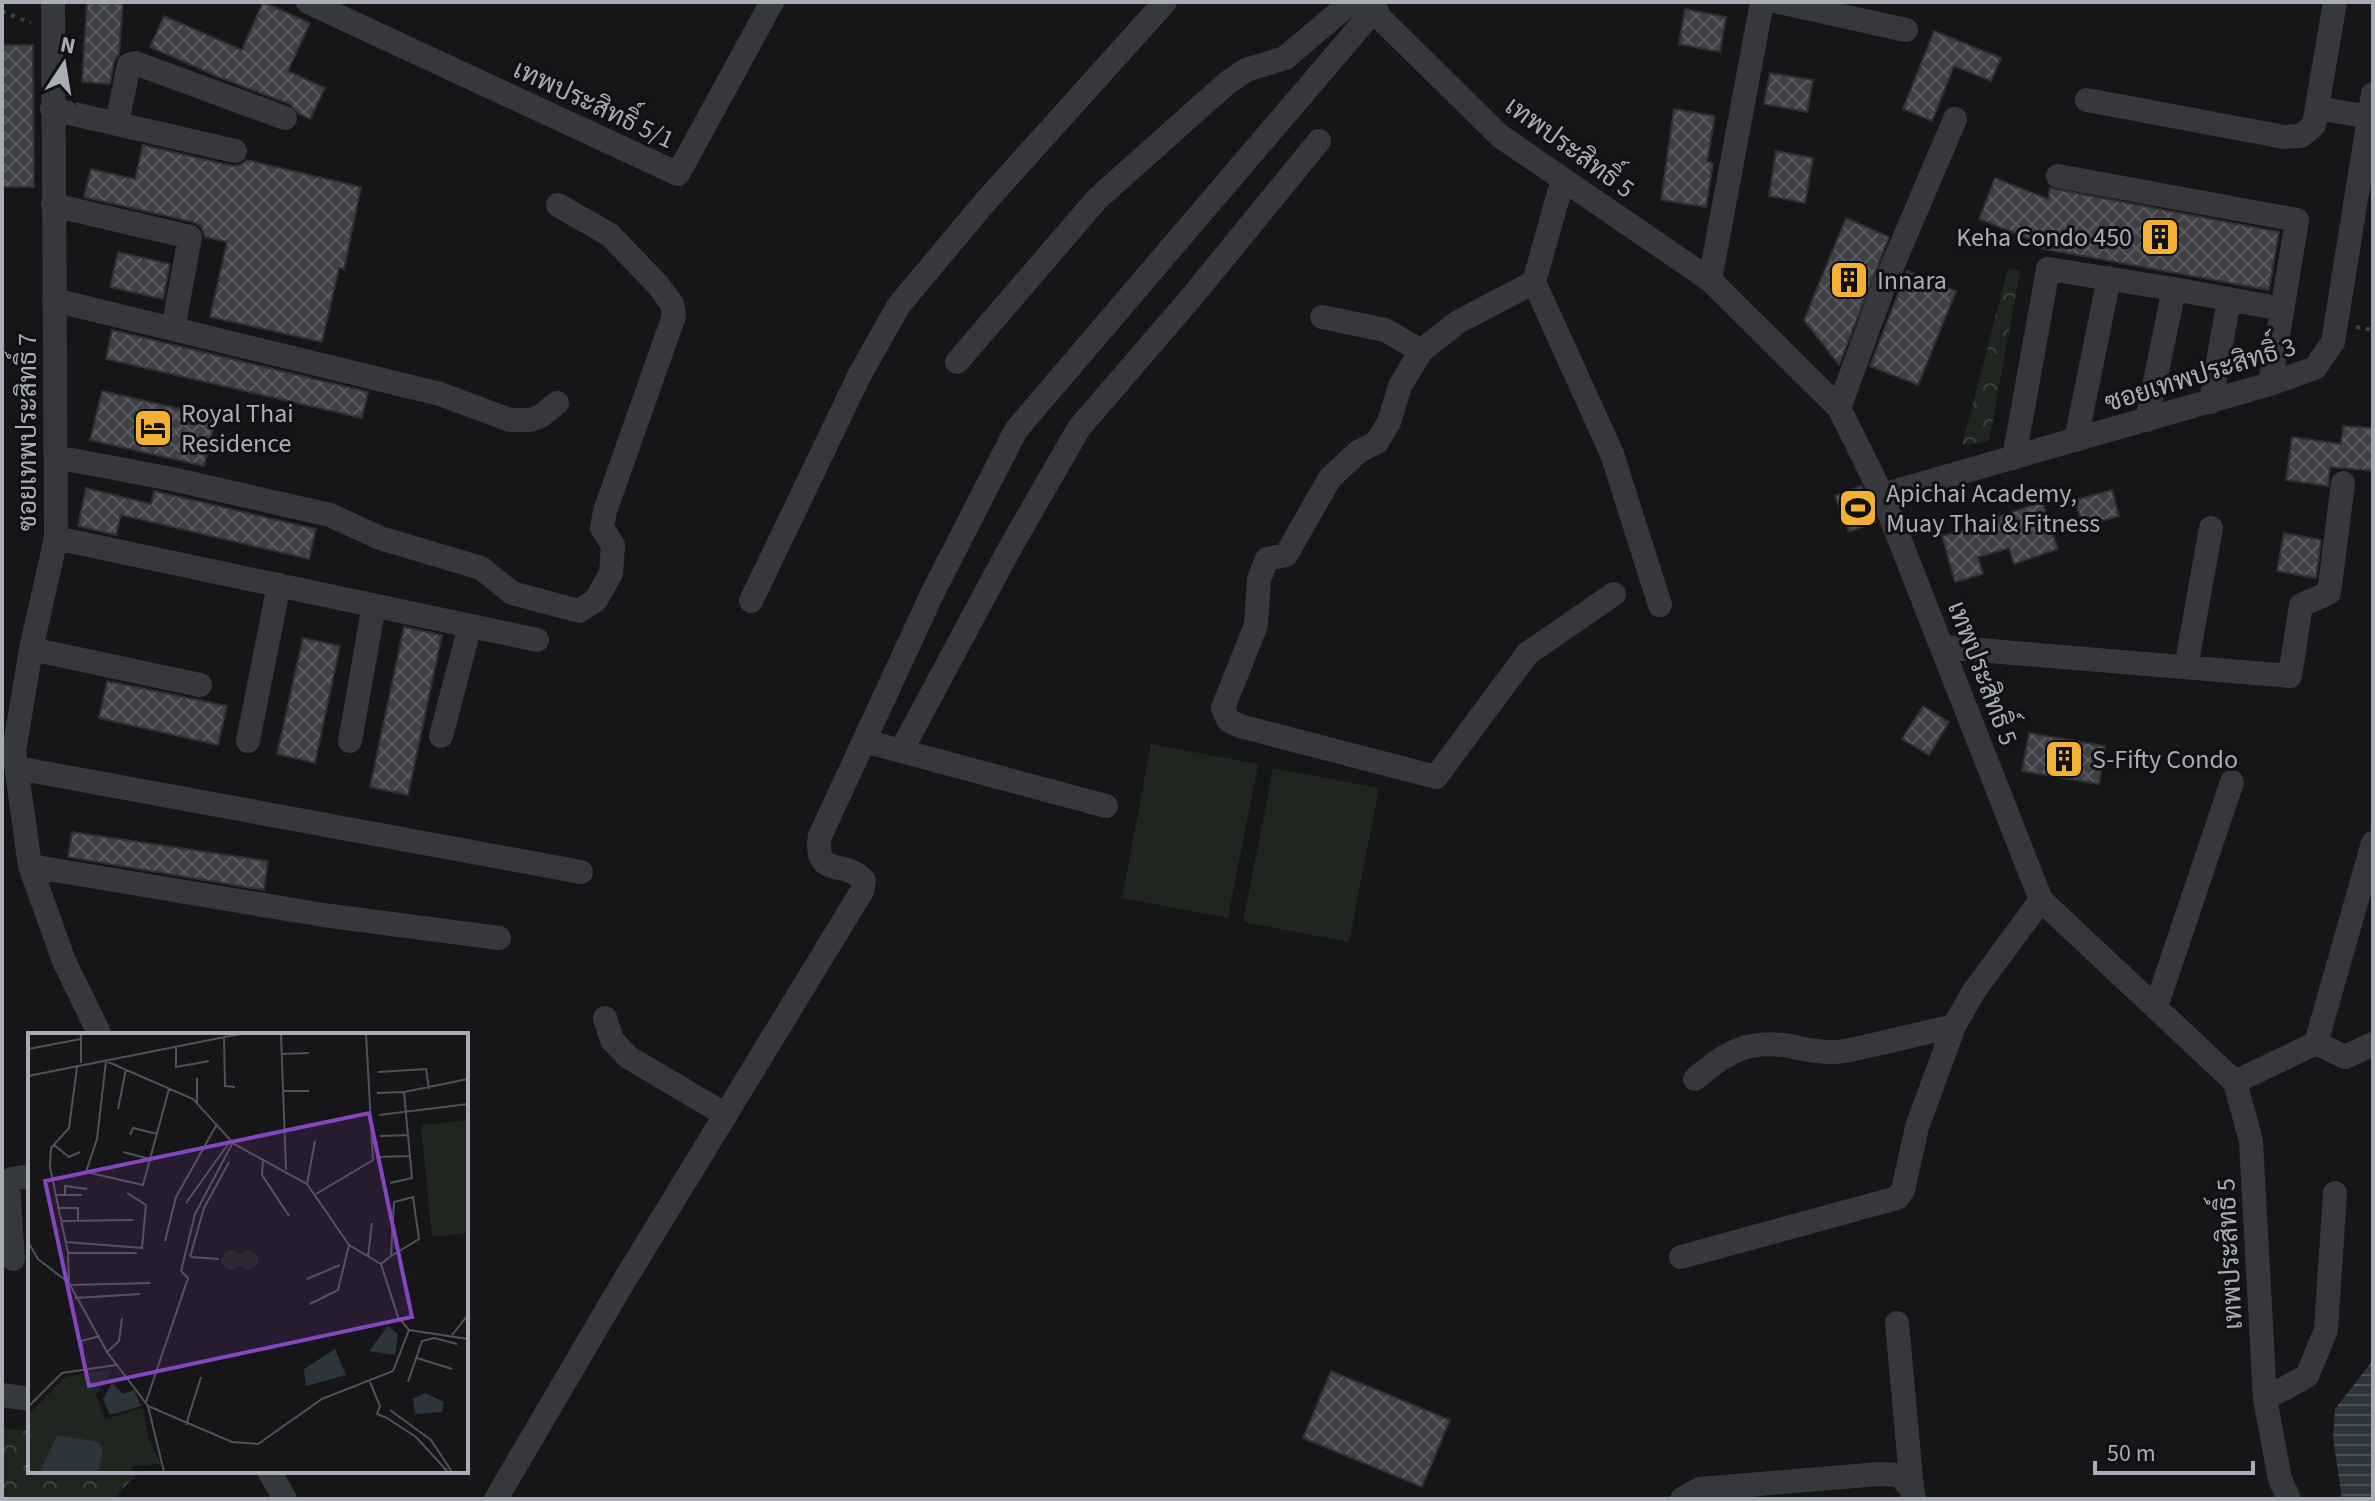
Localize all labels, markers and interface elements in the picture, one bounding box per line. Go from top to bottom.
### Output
north arrow [24,24,104,104]
text: N [57,28,78,63]
street label: เทพประสิทธิ์ 5/1 [507,47,682,158]
street label: เทพประสิทธิ์ 5 [1497,84,1645,207]
building icon: Keha Condo 450 [2139,216,2181,258]
place label: Keha Condo 450 [1956,219,2132,256]
building icon: Innara [1828,259,1870,301]
place label: Innara [1877,262,1947,299]
street label: ซอยเทพประสิทธิ์ 3 [2099,323,2300,421]
street label: ซอยเทพประสิทธิ์ 7 [4,333,46,531]
place label: Royal Thai Residence [181,395,294,462]
hotel icon: Royal Thai Residence [132,407,174,449]
place label: Apichai Academy, Muay Thai & Fitness [1886,475,2100,542]
sports icon: Apichai Academy, Muay Thai & Fitness [1837,487,1879,529]
street label: เทพประสิทธิ์ 5 [1938,594,2031,751]
building icon: S-Fifty Condo [2043,738,2085,780]
place label: S-Fifty Condo [2092,741,2238,778]
inset map [28,1033,468,1473]
street label: เทพประสิทธิ์ 5 [2202,1177,2252,1331]
scale bar [2095,1425,2253,1475]
text: 50 m [2107,1436,2156,1471]

